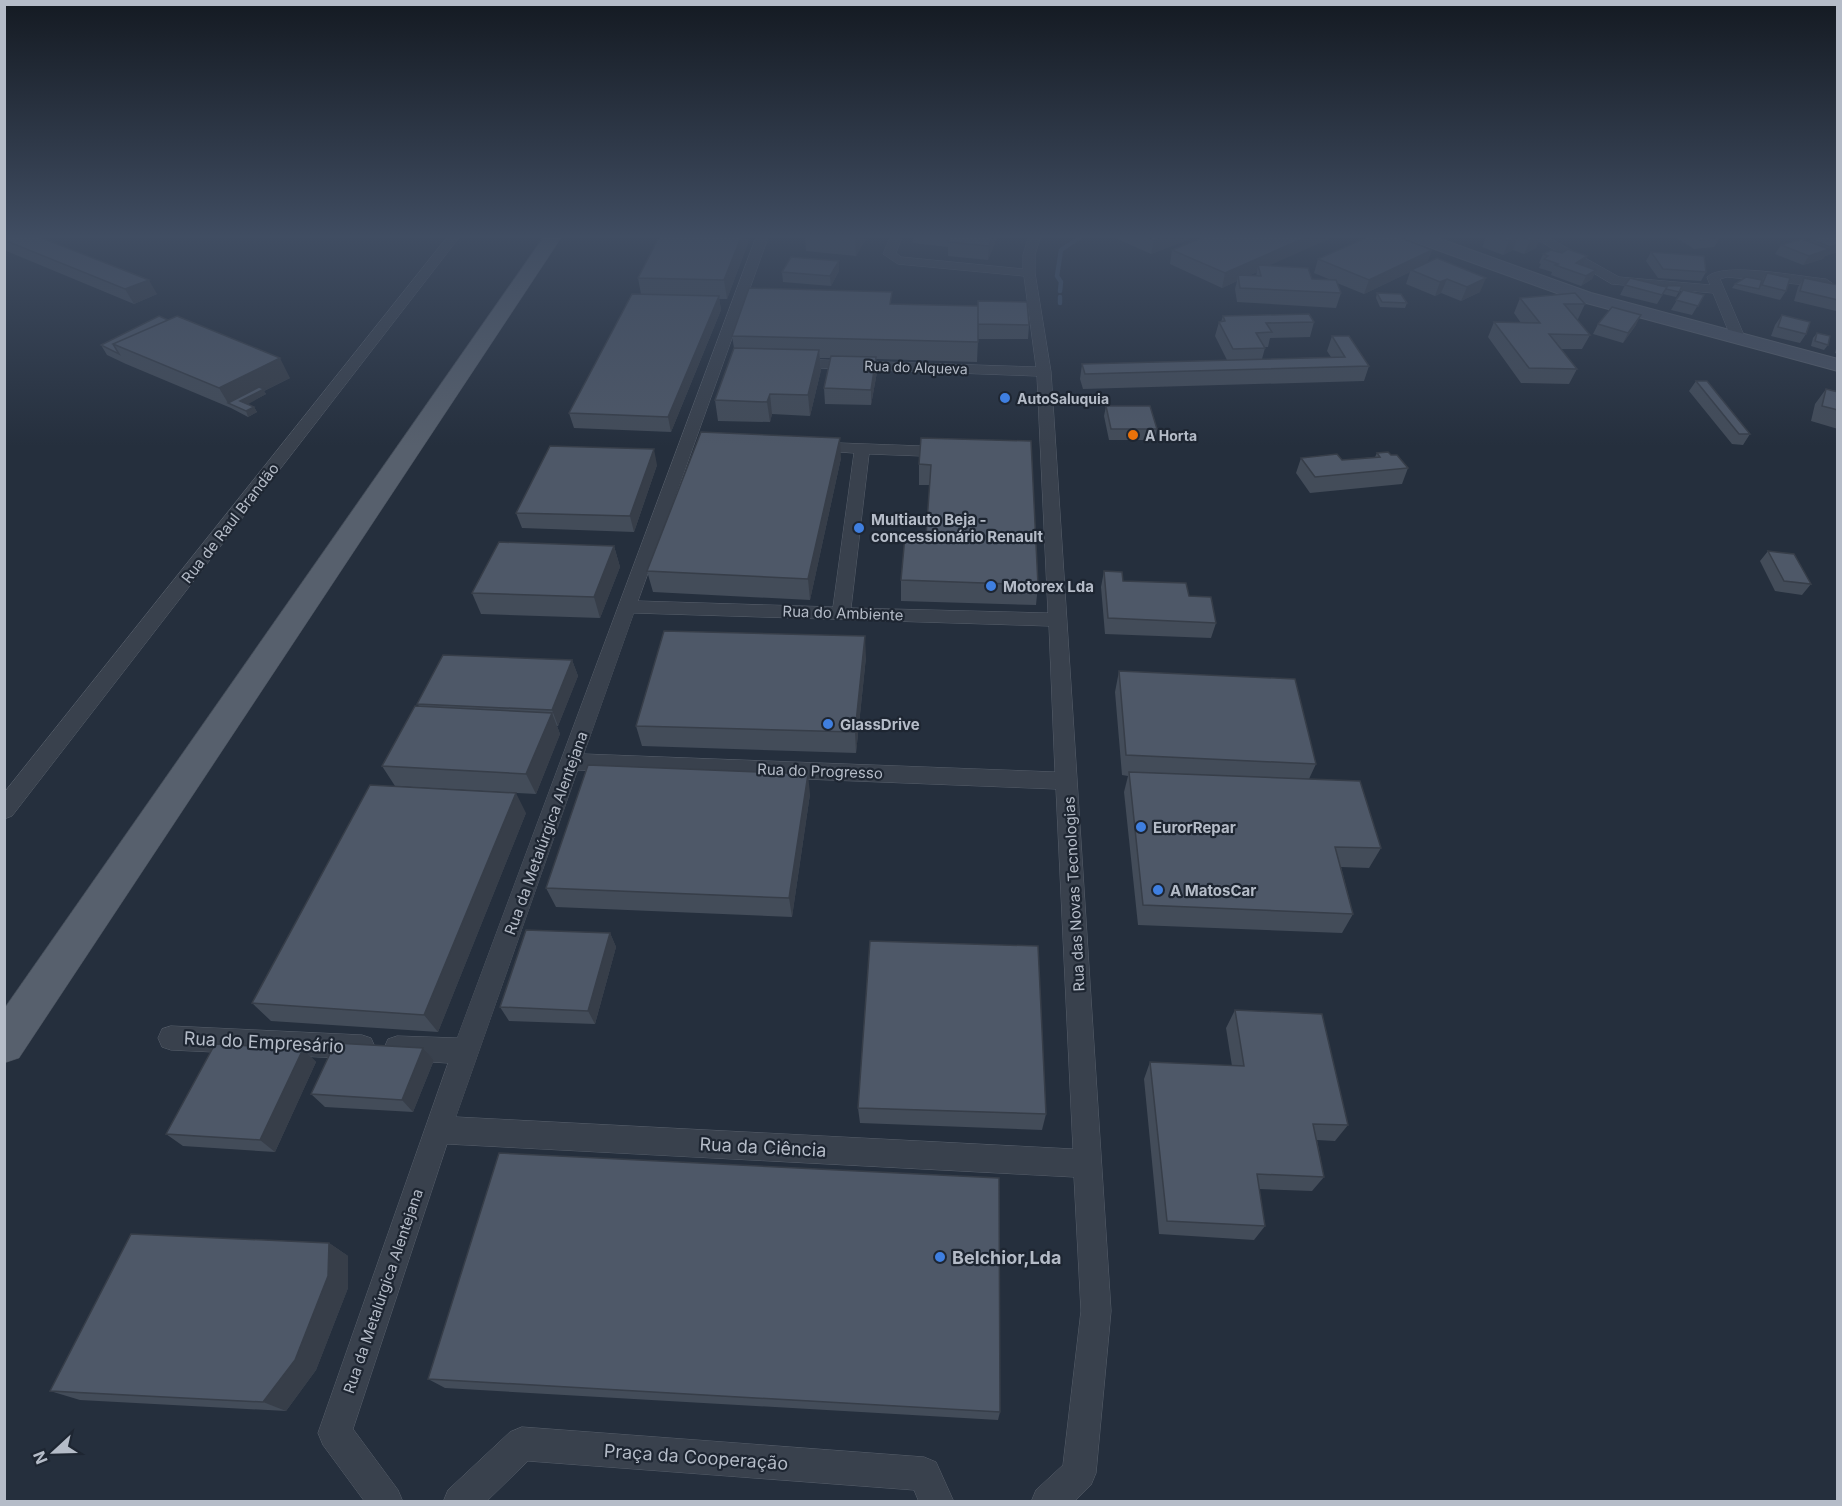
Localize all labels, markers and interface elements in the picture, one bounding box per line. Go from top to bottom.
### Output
street label: Rua do Alqueva [864,357,968,377]
place label: AutoSaluquia [1017,390,1109,407]
marker: AutoSaluquia [998,391,1012,405]
place label: A Horta [1145,427,1197,444]
marker: A Horta [1126,428,1140,442]
street label: Rua de Raul Brandão [177,459,283,587]
place label: Multiauto Beja - concessionário Renault [871,510,1044,546]
marker: Multiauto Beja - concessionário Renault [852,521,866,535]
place label: Motorex Lda [1003,577,1094,596]
marker: Motorex Lda [984,579,998,593]
street label: Rua do Ambiente [782,601,904,625]
place label: GlassDrive [840,715,920,734]
marker: GlassDrive [821,717,835,731]
street label: Rua da Metalúrgica Alentejana [500,729,592,937]
street label: Rua do Progresso [757,759,883,783]
street label: Rua das Novas Tecnologias [1059,796,1089,992]
place label: EurorRepar [1153,818,1236,837]
marker: EurorRepar [1134,820,1148,834]
place label: A MatosCar [1170,881,1256,900]
marker: A MatosCar [1151,883,1165,897]
street label: Rua do Empresário [183,1027,345,1057]
street label: Rua da Ciência [699,1133,827,1161]
street label: Rua da Metalúrgica Alentejana [339,1186,427,1396]
place label: Belchior,Lda [952,1247,1061,1268]
marker: Belchior,Lda [933,1250,947,1264]
north arrow [24,1422,84,1482]
street label: Praça da Cooperação [603,1440,789,1474]
text: N [29,1448,52,1467]

